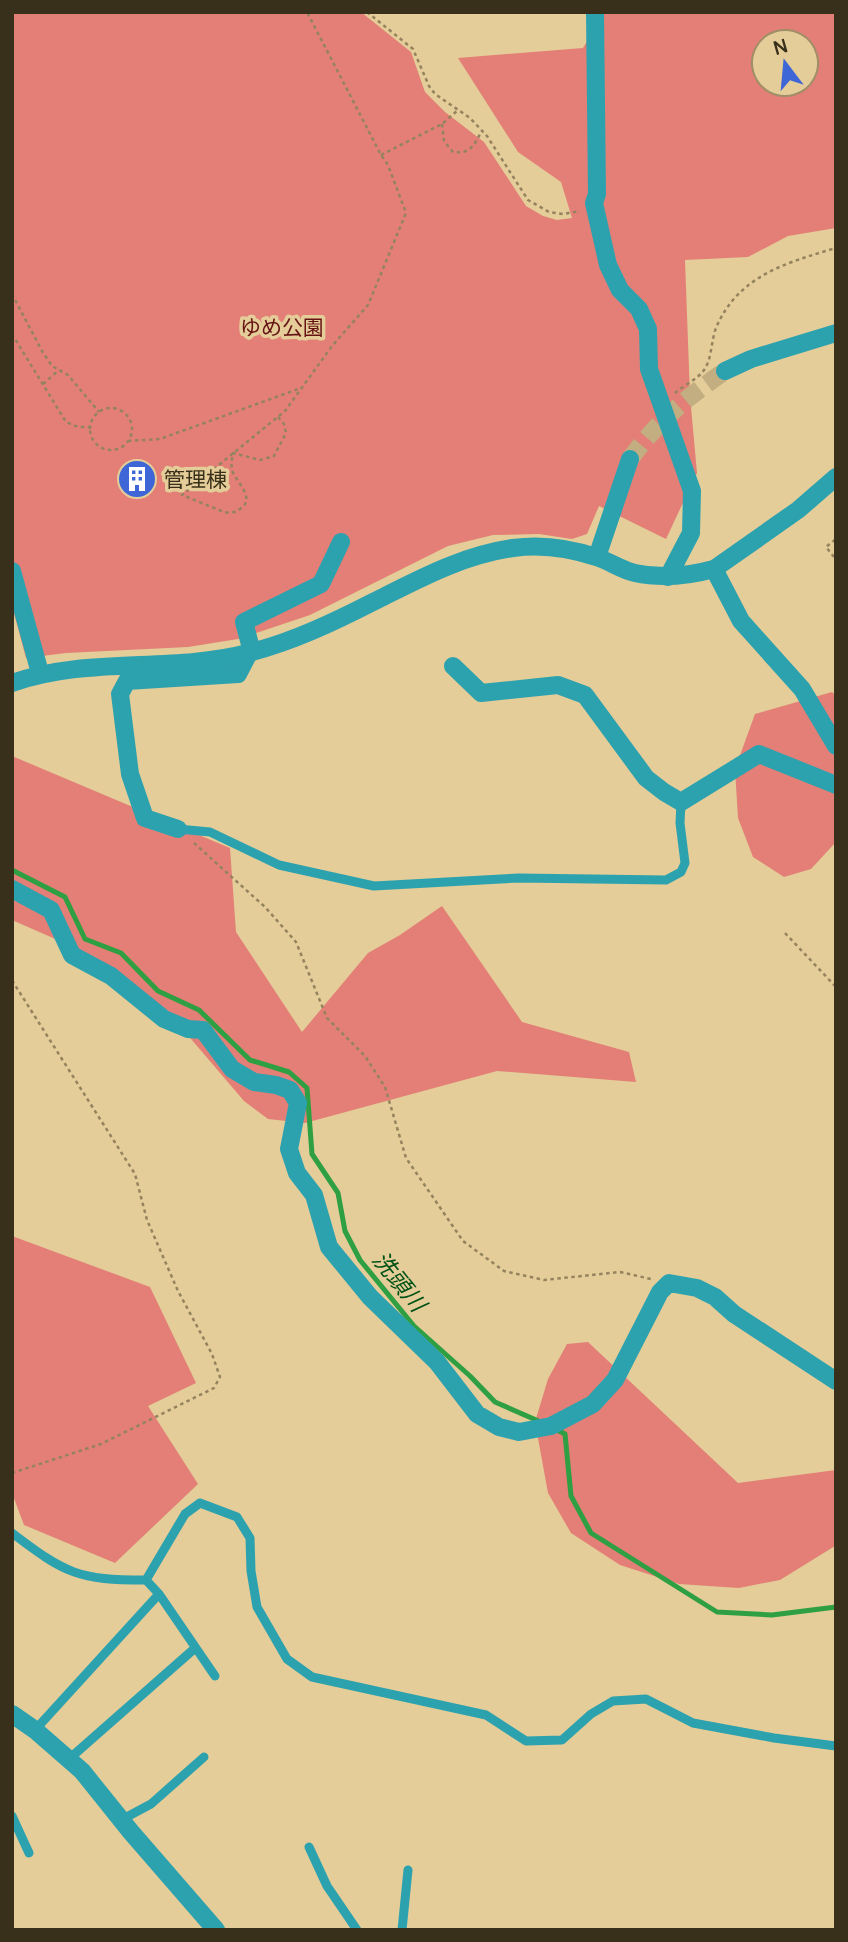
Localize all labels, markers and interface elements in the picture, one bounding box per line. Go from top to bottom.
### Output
north arrow [750,28,820,98]
text: N [770,32,790,61]
park label: ゆめ公園 [240,313,324,341]
building icon: 管理棟 [116,458,158,500]
place label: 管理棟 [164,465,227,493]
water label: 洗頭川 [366,1244,436,1320]

